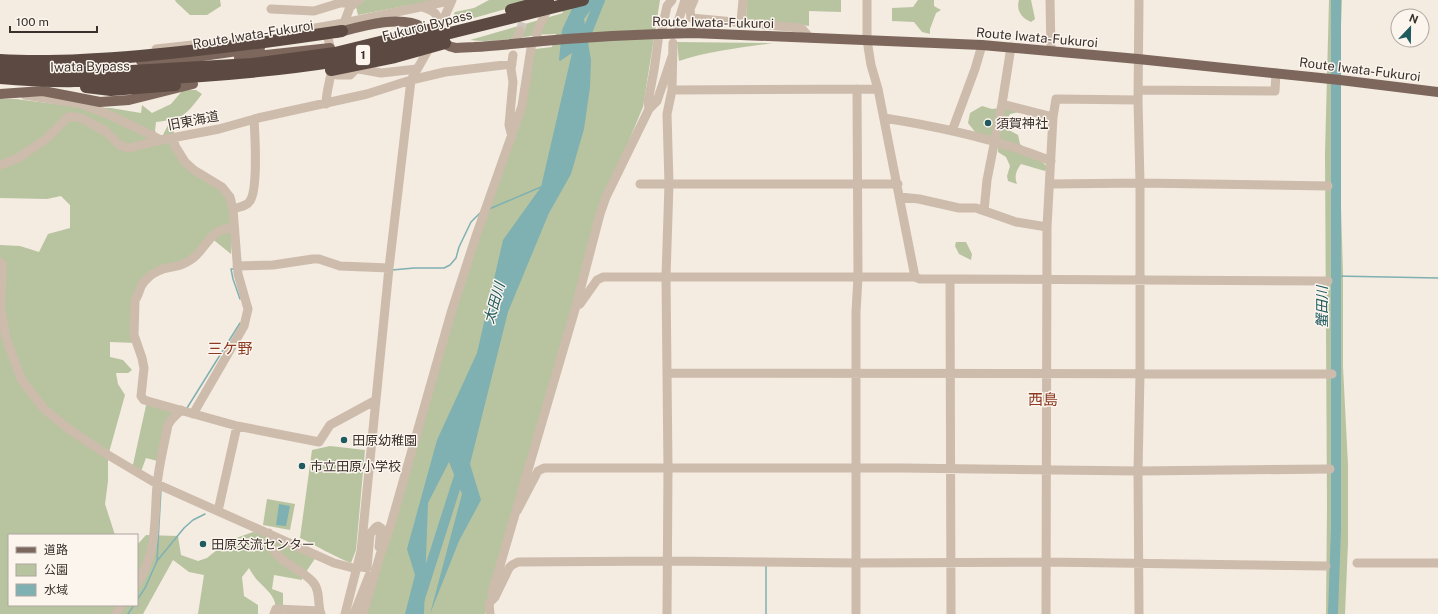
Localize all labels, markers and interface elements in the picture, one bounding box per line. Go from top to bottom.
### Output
street label: Fukuroi Bypass [381,7,474,44]
scale bar [10,8,97,34]
north arrow [1390,8,1430,48]
text: N [1408,12,1420,26]
street label: Route Iwata-Fukuroi [652,14,774,31]
text: 100 m [16,15,49,29]
street label: Route Iwata-Fukuroi [192,18,315,51]
street label: Route Iwata-Fukuroi [976,25,1098,50]
road number: 1 [356,45,370,65]
street label: Route Iwata-Fukuroi [1298,55,1421,84]
street label: Iwata Bypass [50,58,130,75]
street label: 旧東海道 [166,108,220,133]
place label: 須賀神社 [996,116,1048,131]
marker: 須賀神社 [983,118,993,128]
water label: 太田川 [481,279,508,325]
water label: 蟹田川 [1314,284,1330,328]
district label: 三ケ野 [207,340,253,357]
district label: 西島 [1028,391,1058,408]
place label: 田原幼稚園 [352,433,417,448]
marker: 田原幼稚園 [339,435,349,445]
place label: 市立田原小学校 [310,459,401,474]
marker: 市立田原小学校 [297,461,307,471]
legend [8,534,138,606]
place label: 田原交流センター [211,537,315,552]
marker: 田原交流センター [198,539,208,549]
text: 道路 [44,543,68,557]
text: 公園 [44,563,68,577]
text: 水域 [44,583,68,597]

